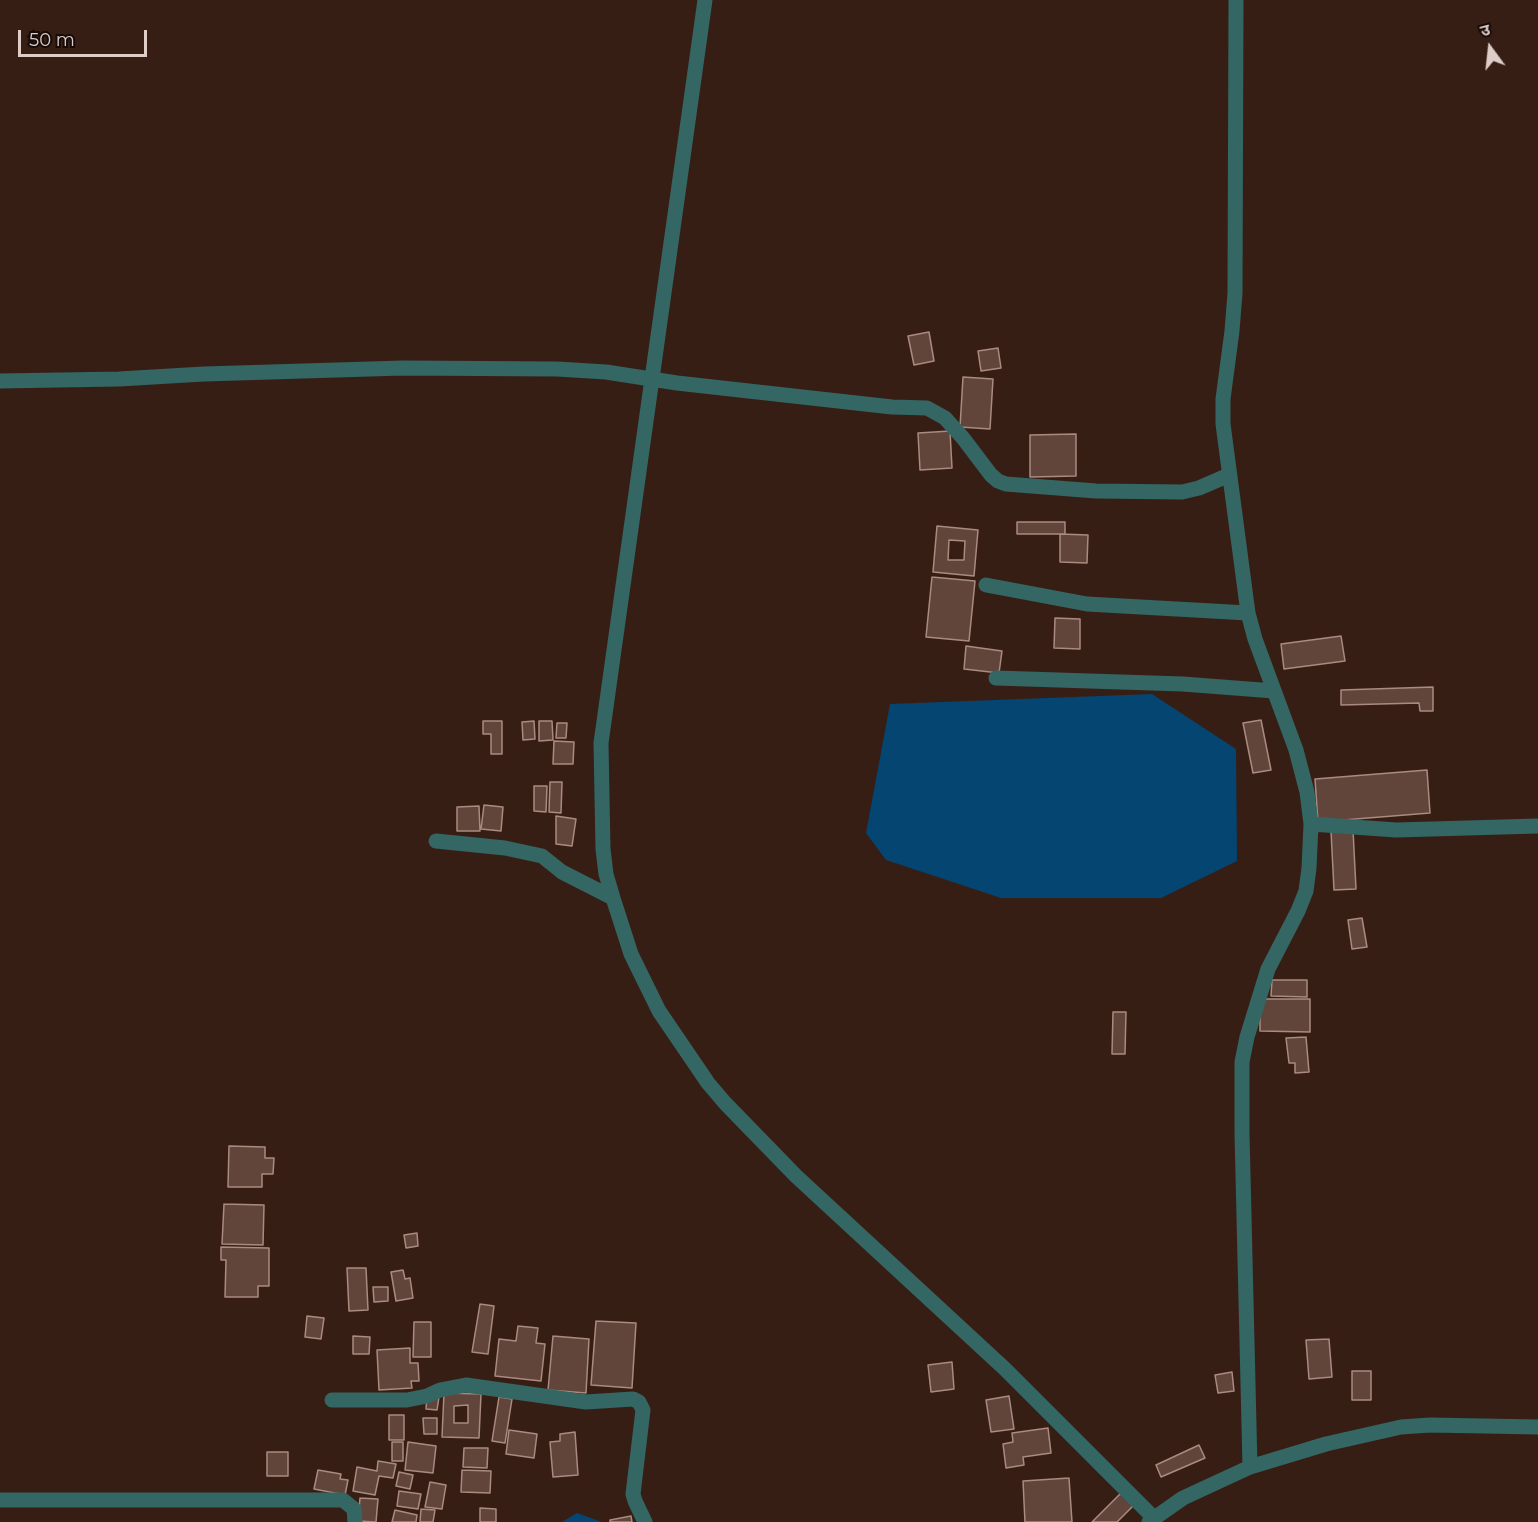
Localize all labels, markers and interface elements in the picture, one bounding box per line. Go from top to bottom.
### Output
scale bar [21,18,150,56]
north arrow [1460,18,1520,78]
text: उ [1478,20,1492,41]
text: 50 m [29,29,75,51]

